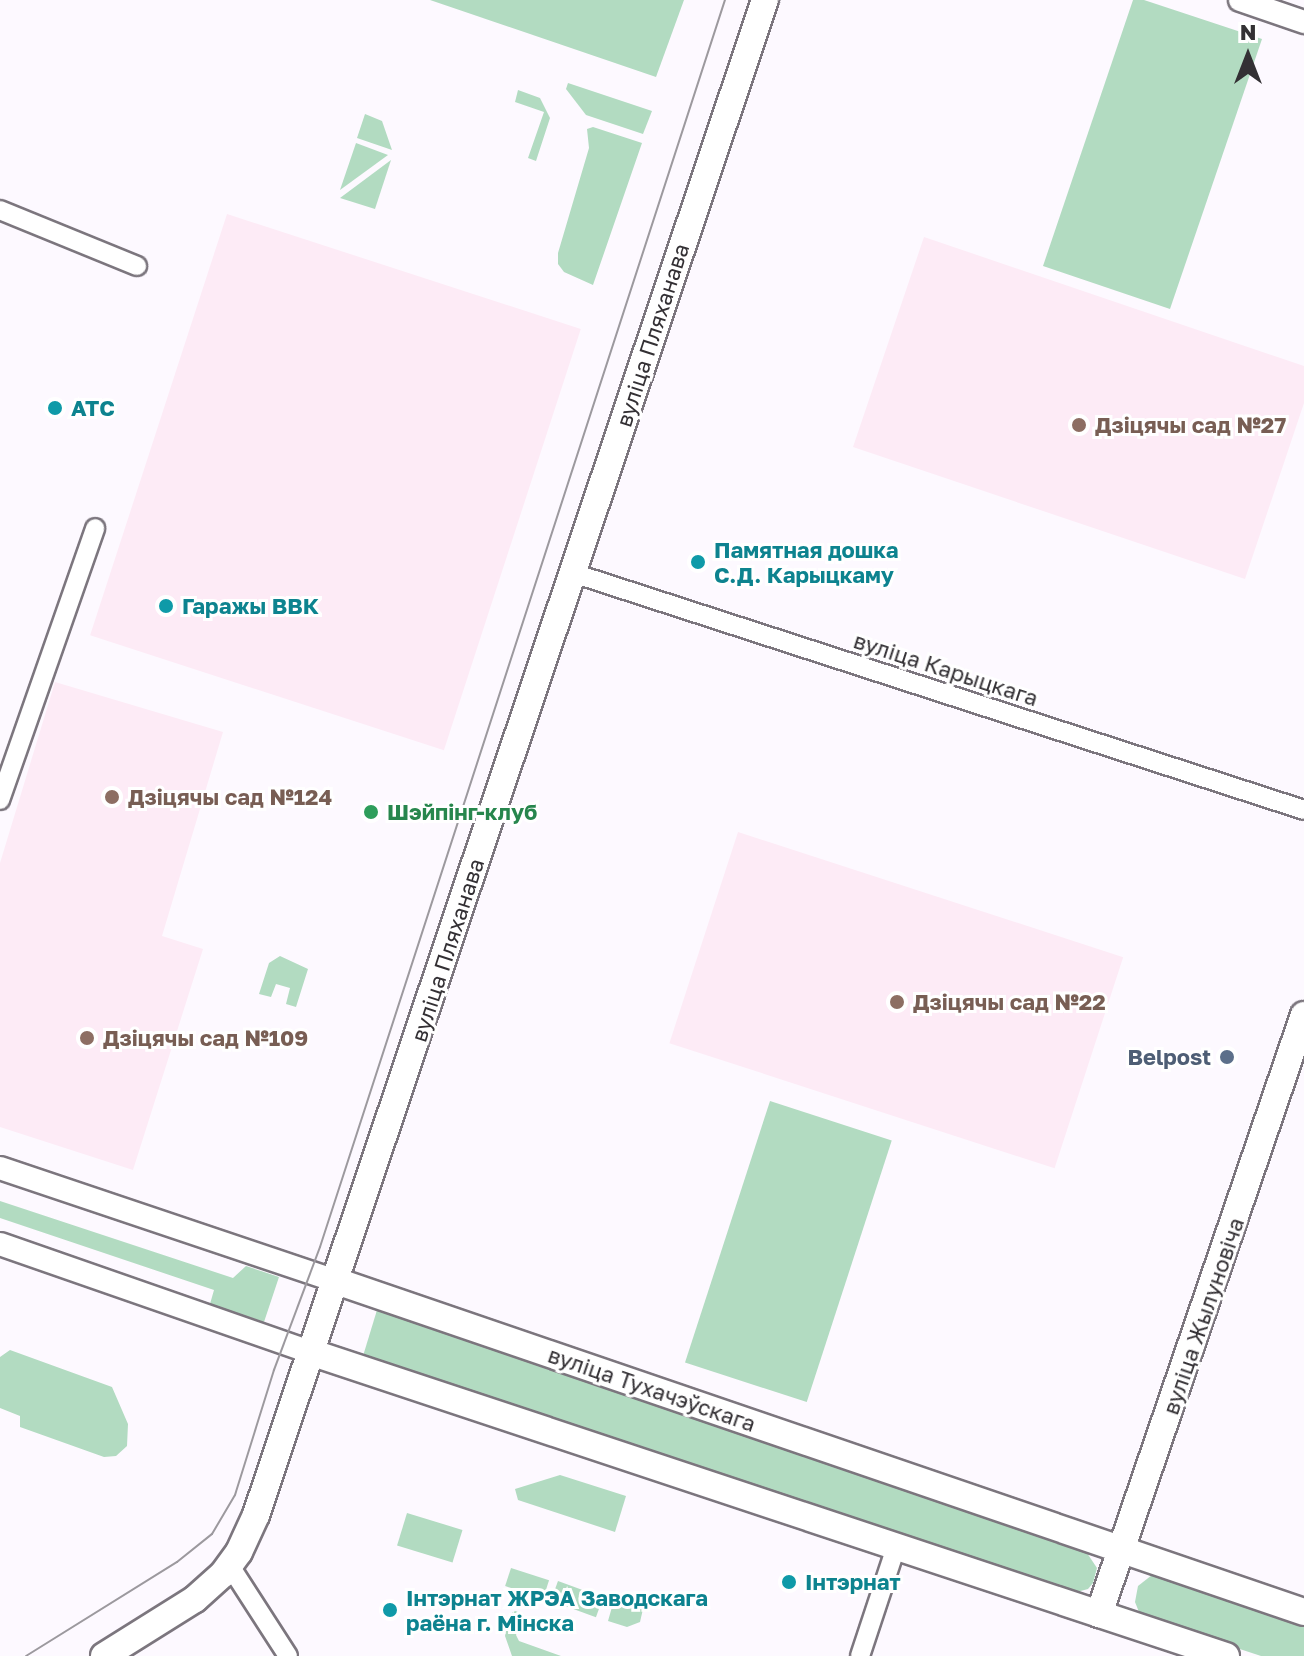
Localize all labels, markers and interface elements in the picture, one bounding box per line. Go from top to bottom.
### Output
north arrow [1208,16,1288,96]
text: N [1240,18,1256,45]
street label: вуліца Пляханава [610,240,694,430]
place label: АТС [71,395,115,421]
marker: АТС [46,399,64,417]
place label: Дзіцячы сад №27 [1095,412,1286,438]
marker: Дзіцячы сад №27 [1070,416,1088,434]
place label: Памятная дошка С.Д. Карыцкаму [714,536,899,588]
marker: Памятная дошка С.Д. Карыцкаму [689,553,707,571]
place label: Гаражы ВВК [182,593,319,619]
marker: Гаражы ВВК [157,597,175,615]
street label: вуліца Карыцкага [851,627,1041,711]
place label: Дзіцячы сад №124 [128,784,332,810]
marker: Дзіцячы сад №124 [103,788,121,806]
place label: Шэйпінг-клуб [387,799,537,825]
marker: Шэйпінг-клуб [362,803,380,821]
street label: вуліца Пляханава [405,855,489,1045]
place label: Дзіцячы сад №22 [913,989,1106,1015]
marker: Дзіцячы сад №22 [888,993,906,1011]
place label: Дзіцячы сад №109 [103,1025,308,1051]
marker: Дзіцячы сад №109 [78,1029,96,1047]
place label: Belpost [1127,1044,1211,1070]
marker: Belpost [1218,1048,1236,1066]
street label: вуліца Жылуновіча [1157,1214,1249,1418]
street label: вуліца Тухачэўскага [545,1341,759,1437]
place label: Інтэрнат [805,1569,901,1595]
marker: Інтэрнат [780,1573,798,1591]
place label: Інтэрнат ЖРЭА Заводскага раёна г. Мінска [406,1584,708,1636]
marker: Інтэрнат ЖРЭА Заводскага раёна г. Мінска [381,1601,399,1619]

